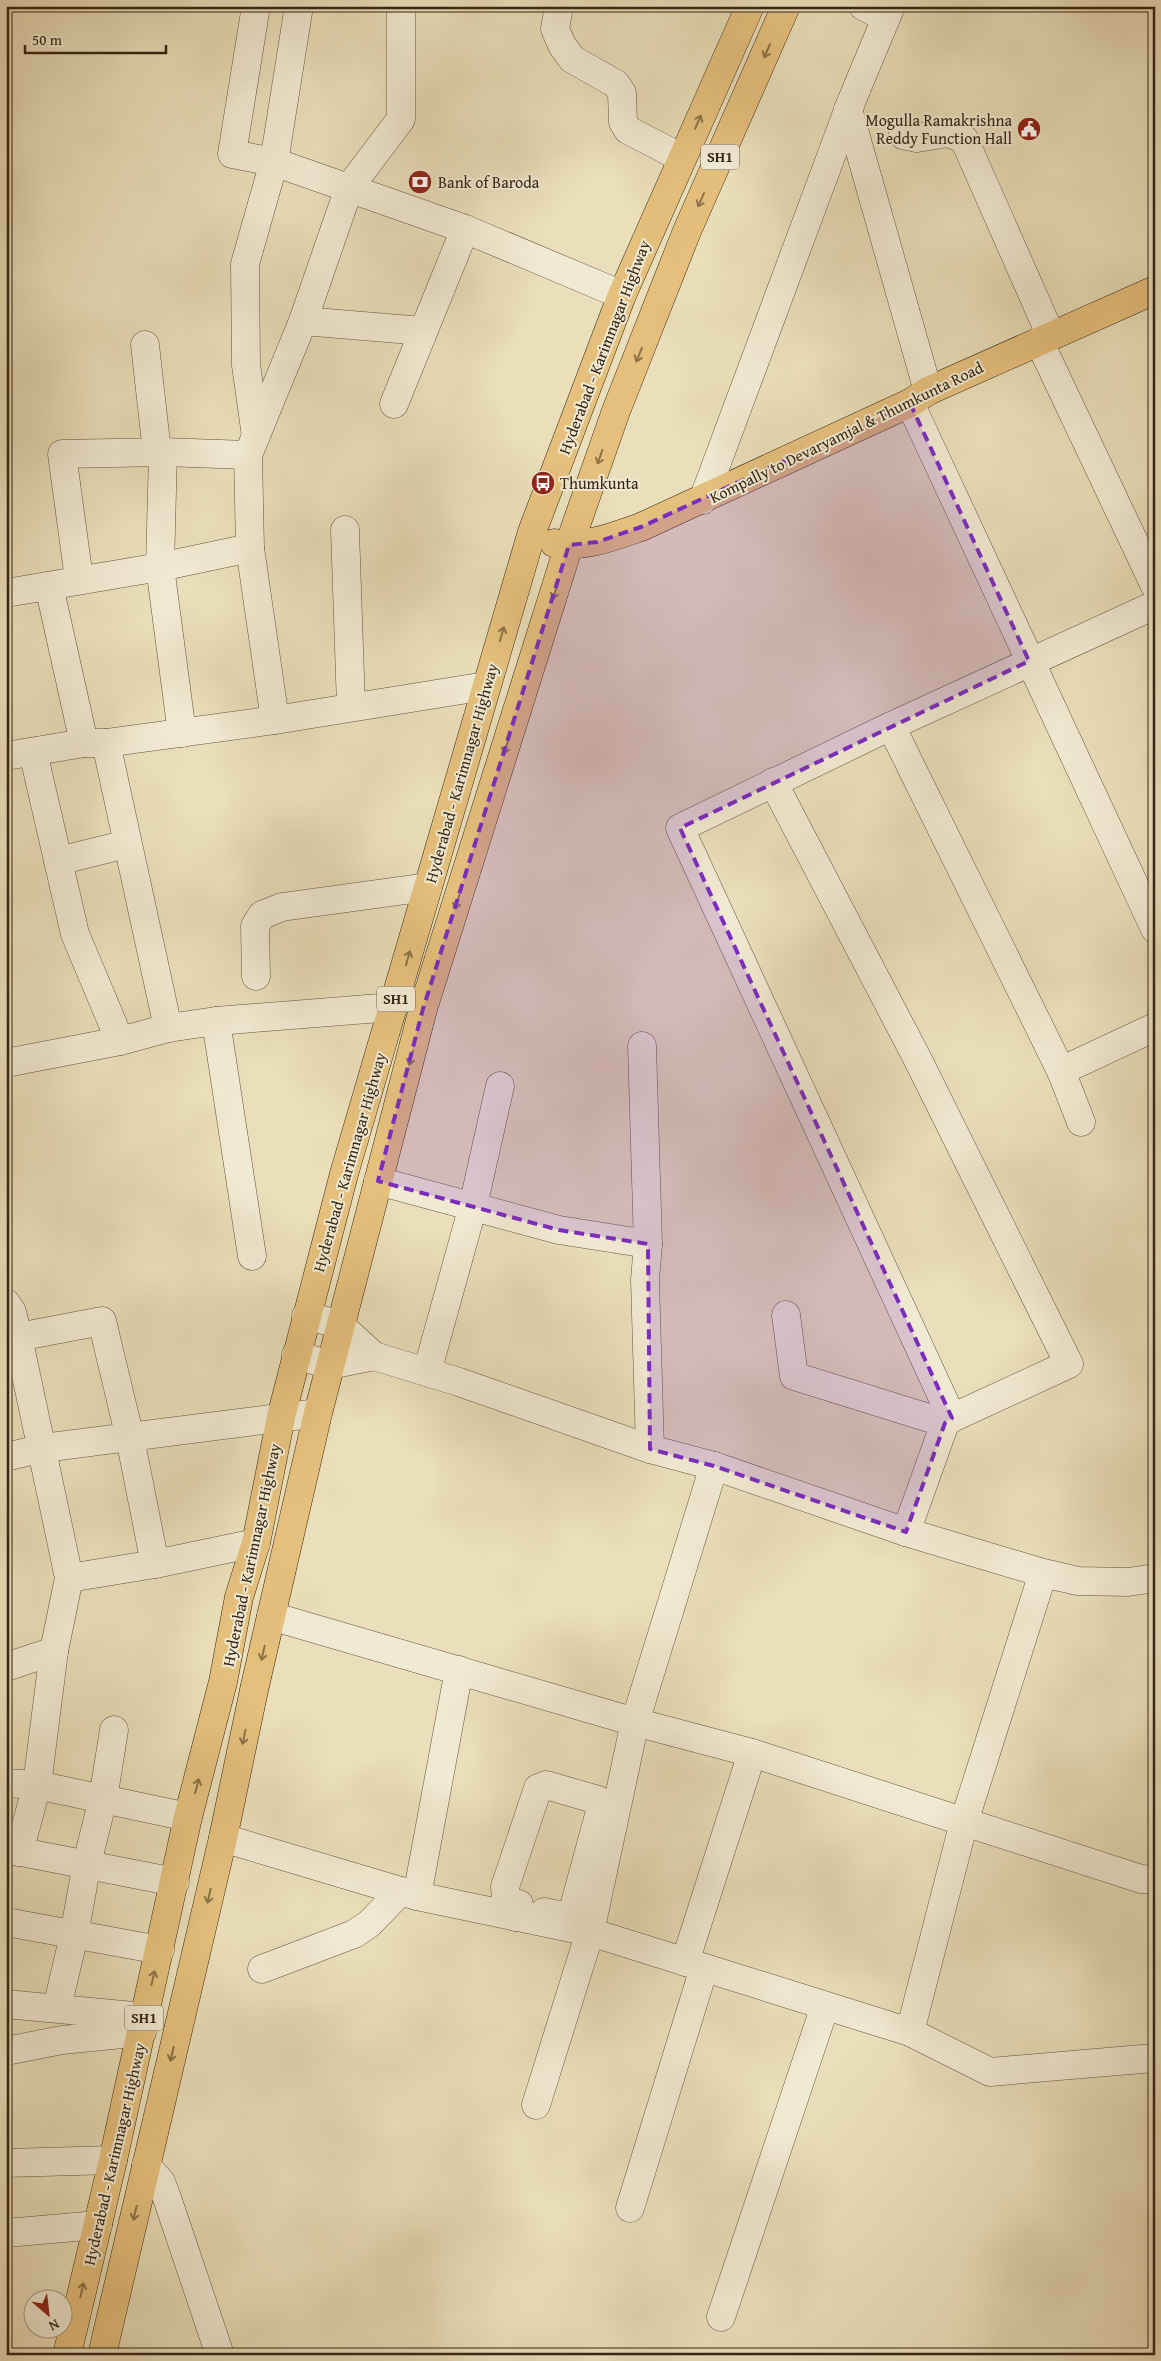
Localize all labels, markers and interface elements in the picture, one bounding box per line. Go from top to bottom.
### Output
scale bar [25,22,166,54]
text: 50 m [32,29,63,50]
one-way arrow [761,43,771,58]
place label: Mogulla Ramakrishna Reddy Function Hall [866,108,1013,150]
one-way arrow [693,115,703,130]
public building icon: Mogulla Ramakrishna Reddy Function Hall [1016,116,1042,142]
road number: SH1 [701,144,739,170]
bank icon: Bank of Baroda [407,169,433,195]
place label: Bank of Baroda [438,170,540,194]
one-way arrow [696,192,706,207]
street label: Hyderabad - Karimnagar Highway [552,236,656,458]
one-way arrow [633,347,643,362]
street label: Kompally to Devaryamjal & Thumkunta Road [705,355,987,509]
one-way arrow [595,449,604,464]
bus stop icon: Thumkunta [530,470,556,496]
place label: Thumkunta [560,471,639,495]
one-way arrow [549,583,559,599]
one-way arrow [497,626,507,642]
street label: Hyderabad - Karimnagar Highway [418,660,504,886]
one-way arrow [501,739,510,754]
one-way arrow [452,894,462,910]
one-way arrow [403,950,413,966]
road number: SH1 [377,986,415,1012]
street label: Hyderabad - Karimnagar Highway [306,1049,392,1275]
one-way arrow [405,1049,415,1065]
street label: Hyderabad - Karimnagar Highway [216,1441,286,1669]
one-way arrow [257,1644,267,1660]
one-way arrow [239,1729,248,1745]
one-way arrow [192,1778,202,1794]
one-way arrow [204,1888,213,1904]
one-way arrow [149,1971,158,1987]
road number: SH1 [125,2006,163,2030]
street label: Hyderabad - Karimnagar Highway [77,2040,151,2268]
one-way arrow [167,2046,176,2062]
one-way arrow [130,2204,139,2220]
one-way arrow [78,2283,87,2299]
north arrow [22,2288,72,2338]
text: N [45,2314,63,2337]

